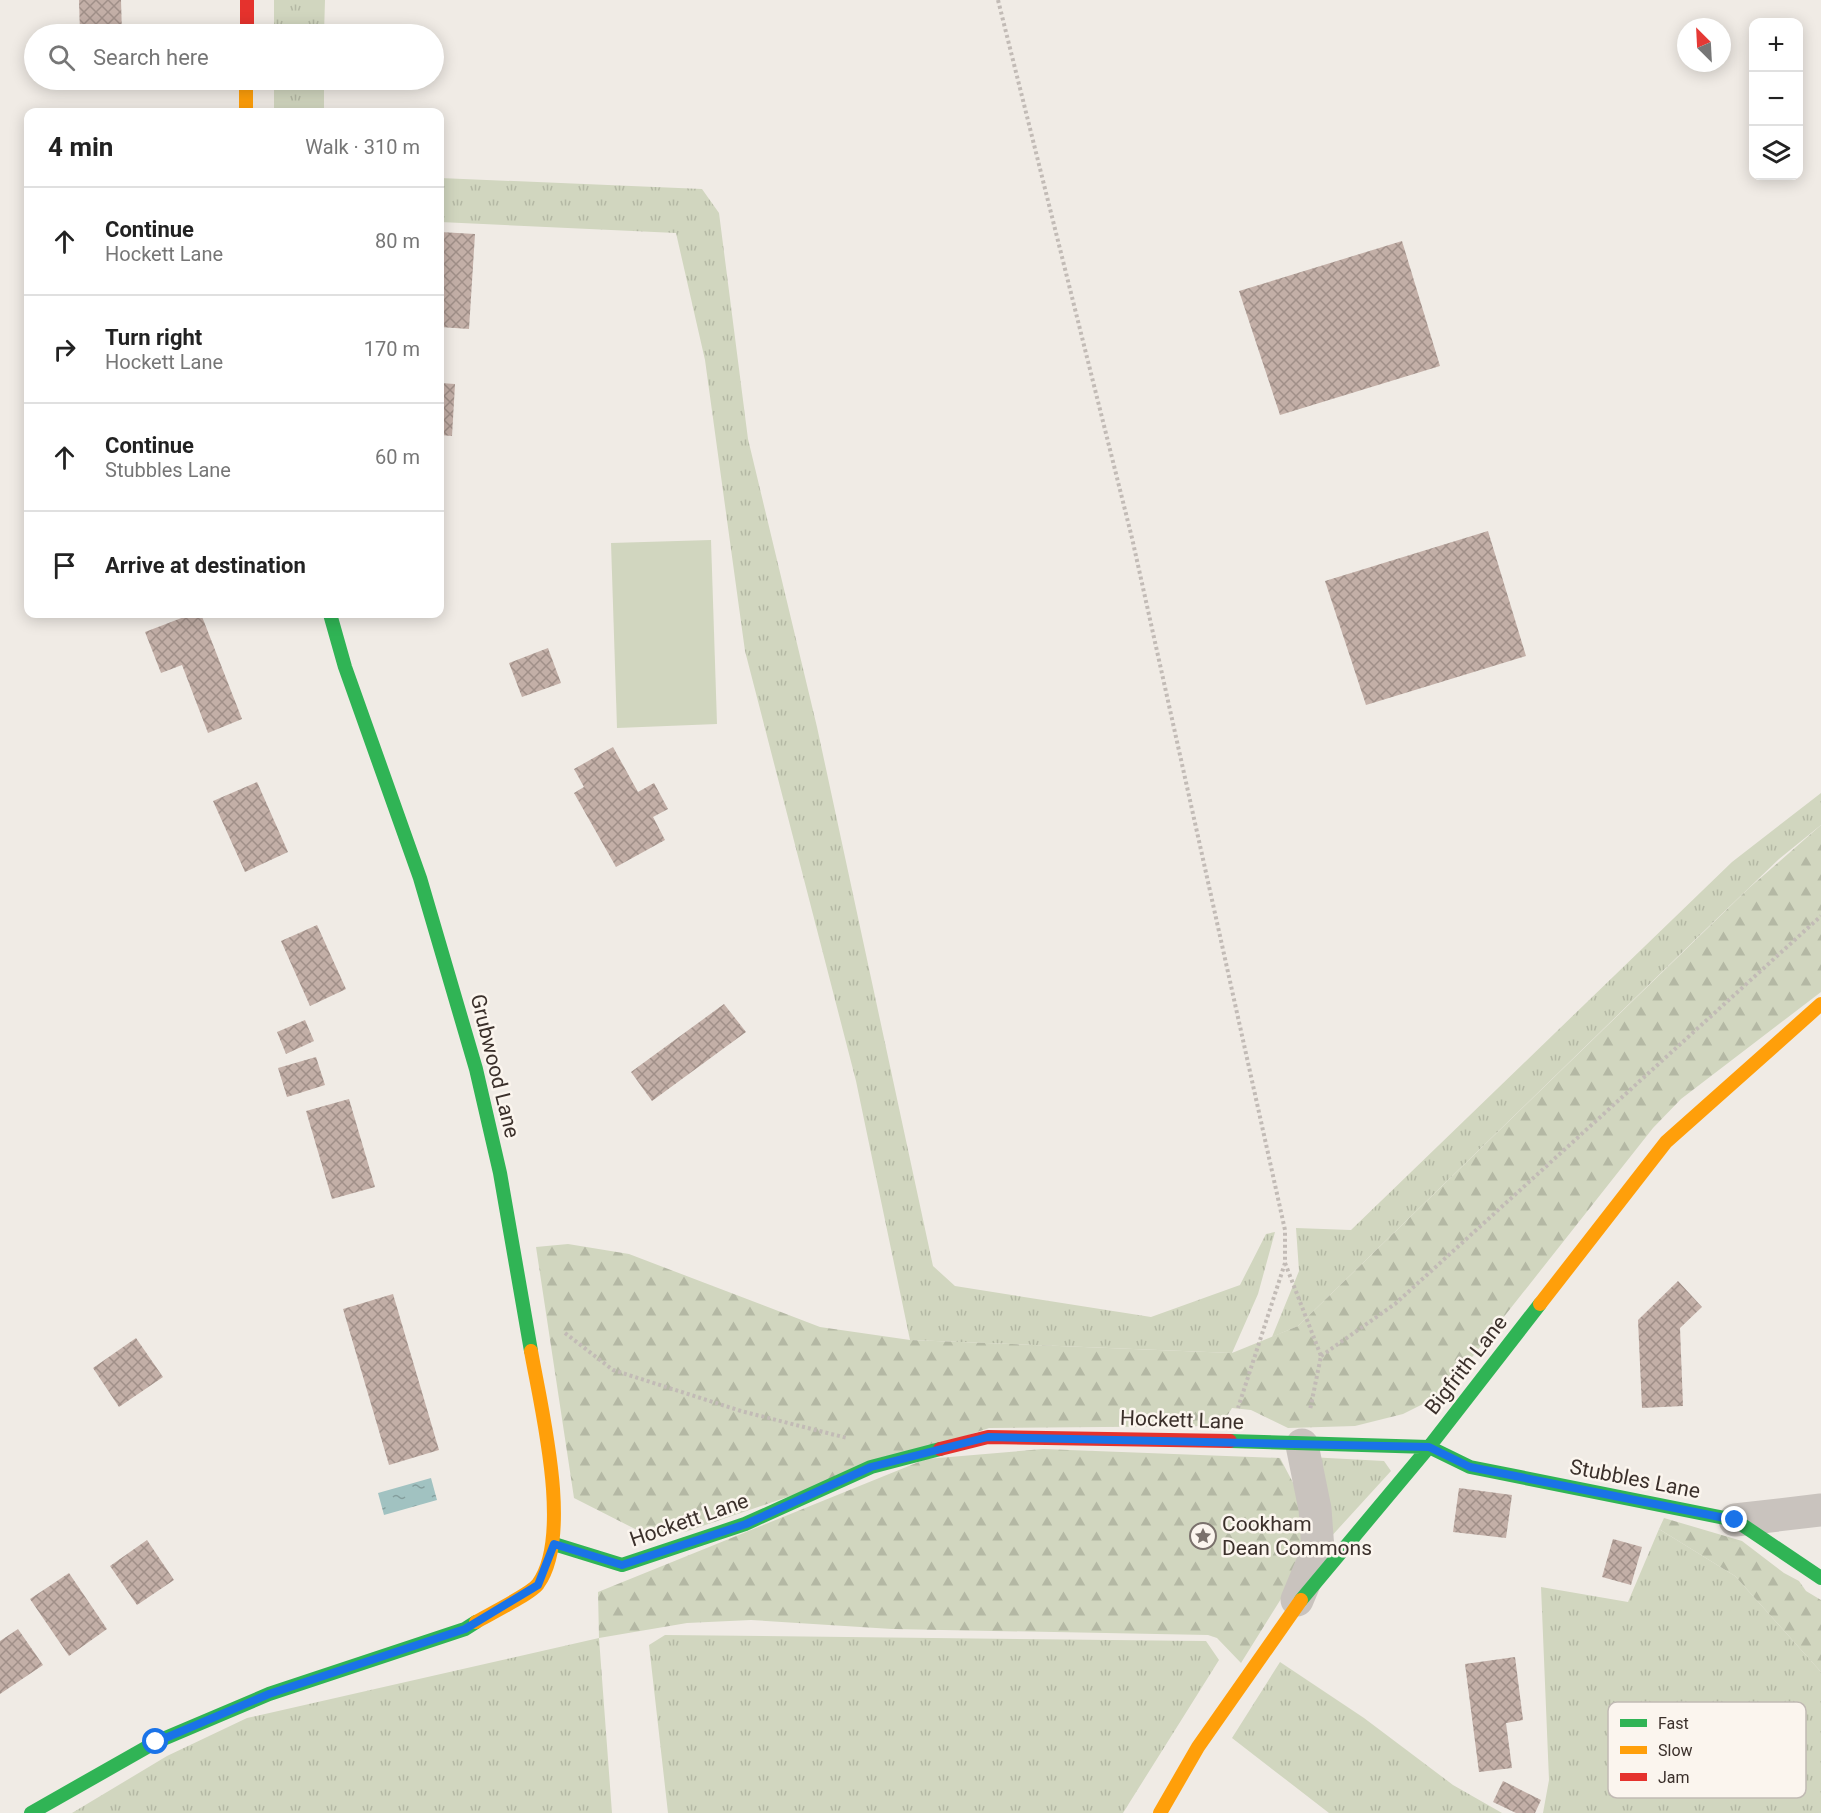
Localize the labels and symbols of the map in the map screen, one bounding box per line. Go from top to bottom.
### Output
north arrow [1677,18,1731,72]
street label: Grubwood Lane [466,992,524,1140]
street label: Bigfrith Lane [1420,1311,1512,1419]
street label: Hockett Lane [1120,1406,1244,1434]
street label: Stubbles Lane [1568,1455,1702,1503]
street label: Hockett Lane [626,1488,752,1552]
route end [1721,1506,1747,1532]
place label: Cookham Dean Commons [1222,1512,1372,1560]
place icon: Cookham Dean Commons [1188,1521,1218,1551]
legend [1608,1702,1806,1798]
text: Fast [1658,1714,1689,1733]
route start [142,1728,168,1754]
text: Slow [1658,1741,1693,1760]
text: Jam [1658,1768,1690,1787]

